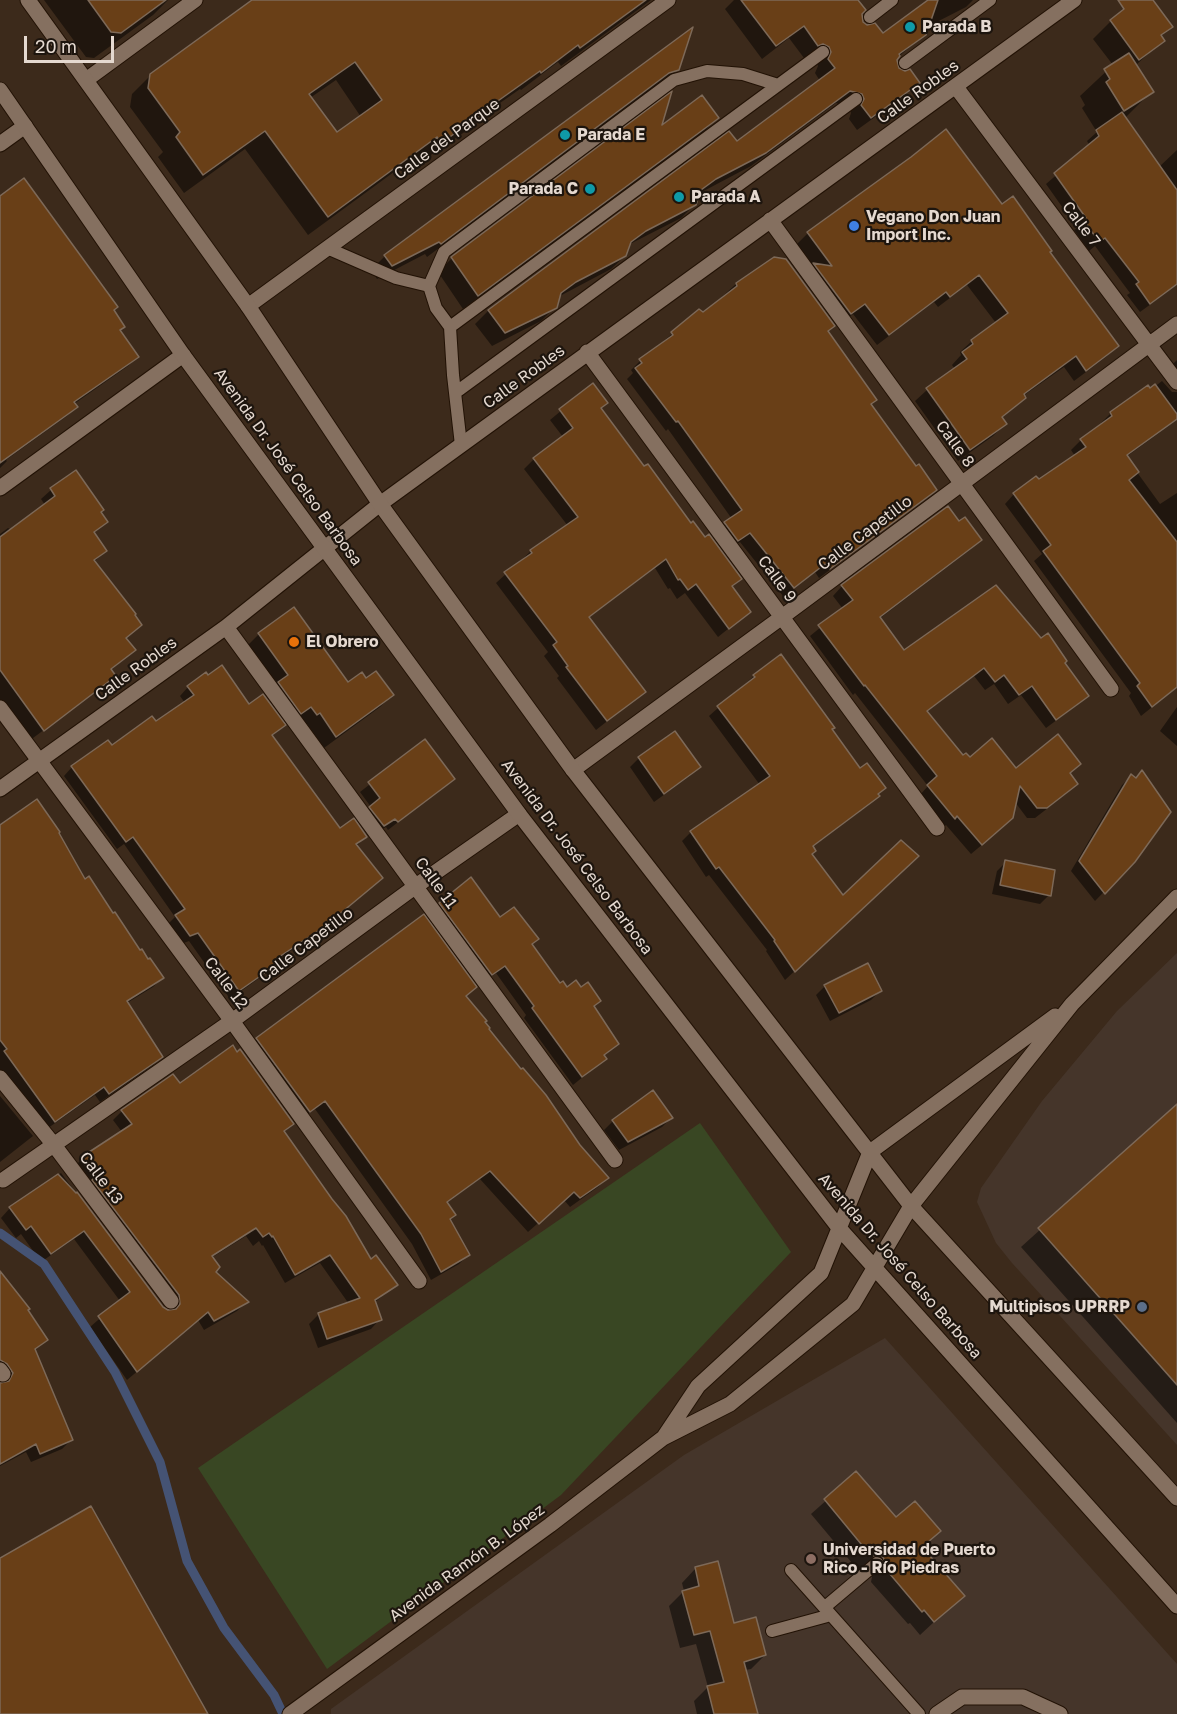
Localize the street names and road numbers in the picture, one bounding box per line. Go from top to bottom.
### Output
street label: Calle Robles [873,56,963,128]
street label: Calle del Parque [390,94,504,184]
street label: Calle 7 [1058,198,1104,250]
street label: Calle Robles [479,341,569,413]
street label: Avenida Dr. José Celso Barbosa [210,364,366,570]
street label: Calle 8 [932,417,978,471]
street label: Calle Capetillo [814,491,916,575]
street label: Calle 9 [754,552,800,606]
street label: Calle Robles [91,633,181,705]
street label: Avenida Dr. José Celso Barbosa [497,756,657,958]
street label: Calle 11 [411,854,461,912]
street label: Calle Capetillo [255,903,357,987]
street label: Calle 12 [200,953,252,1013]
street label: Calle 13 [75,1148,127,1208]
street label: Avenida Dr. José Celso Barbosa [814,1169,986,1363]
street label: Avenida Ramón B. López [386,1500,548,1626]

